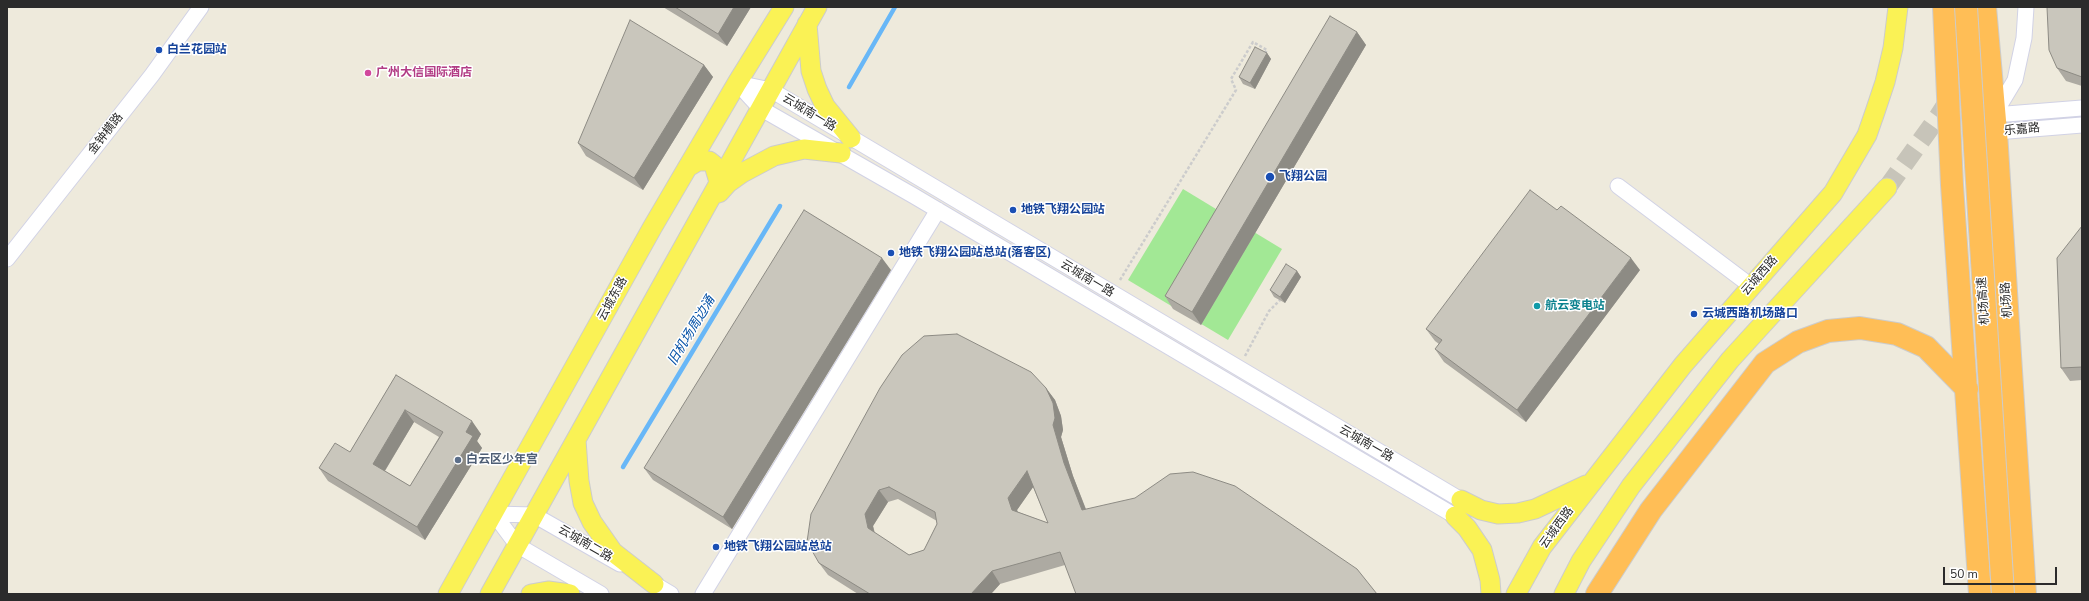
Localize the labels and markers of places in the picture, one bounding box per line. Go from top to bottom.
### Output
place label: 白兰花园站 [167,43,227,57]
marker: 白兰花园站 [154,45,164,55]
place label: 广州大信国际酒店 [376,66,472,80]
marker: 广州大信国际酒店 [363,68,373,78]
place label: 飞翔公园 [1279,170,1327,184]
marker: 飞翔公园 [1264,171,1276,183]
place label: 地铁飞翔公园站 [1021,203,1105,217]
marker: 地铁飞翔公园站 [1008,205,1018,215]
place label: 地铁飞翔公园站总站(落客区) [899,246,1052,260]
marker: 地铁飞翔公园站总站(落客区) [886,248,896,258]
place label: 航云变电站 [1545,299,1605,313]
marker: 航云变电站 [1532,301,1542,311]
place label: 云城西路机场路口 [1702,307,1798,321]
marker: 云城西路机场路口 [1689,309,1699,319]
place label: 白云区少年宫 [466,453,538,467]
marker: 白云区少年宫 [453,455,463,465]
place label: 地铁飞翔公园站总站 [724,540,832,554]
marker: 地铁飞翔公园站总站 [711,542,721,552]

